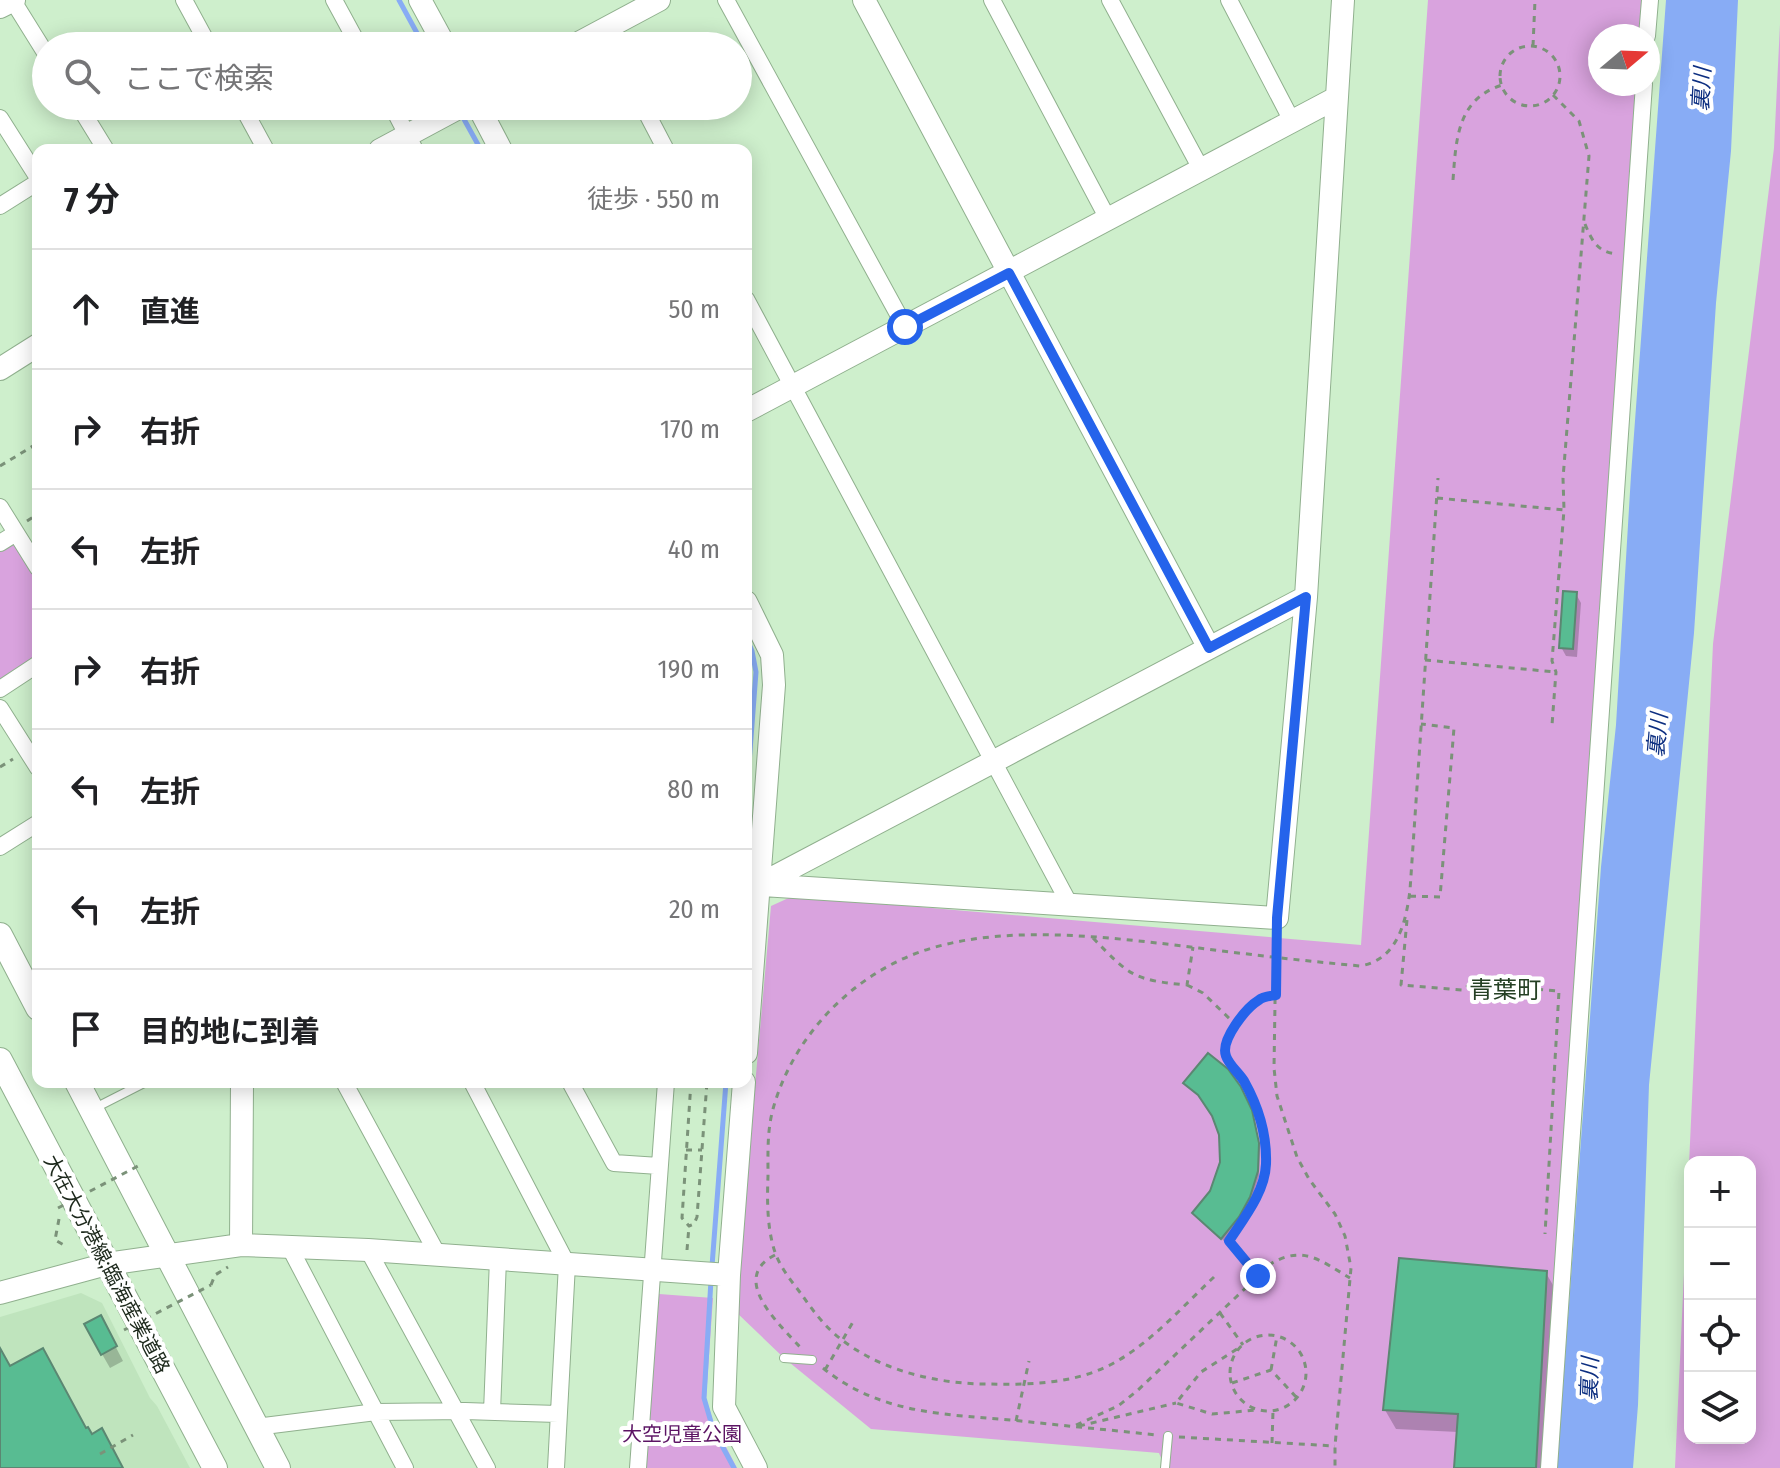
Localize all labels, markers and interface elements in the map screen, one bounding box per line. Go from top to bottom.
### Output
north arrow [1588,24,1660,96]
search box [32,32,752,120]
icon: search [60,54,104,98]
text: ここで検索 [124,61,274,97]
water label: 裏川 [1687,64,1716,112]
text: 7 分 [64,179,120,220]
text: 徒歩 · 550 m [587,184,720,215]
icon: ahead [64,287,108,331]
text: 直進 [140,294,200,330]
text: 50 m [668,294,720,325]
route start [887,309,923,345]
icon: right [64,407,108,451]
text: 右折 [140,414,200,450]
text: 170 m [660,414,720,445]
icon: left [64,527,108,571]
text: 左折 [140,534,200,570]
text: 40 m [668,534,720,565]
icon: right [64,647,108,691]
text: 右折 [140,654,200,690]
text: 190 m [658,654,720,685]
water label: 裏川 [1642,710,1673,758]
icon: left [64,767,108,811]
text: 左折 [140,774,200,810]
text: 80 m [667,774,720,805]
icon: left [64,887,108,931]
text: 左折 [140,894,200,930]
text: 20 m [669,894,720,925]
district label: 青葉町 [1469,976,1541,1004]
icon: arrive [64,1007,108,1051]
text: 目的地に到着 [140,1014,320,1050]
street label: 大在大分港線;臨海産業道路 [39,1151,175,1377]
map controls [1684,1156,1756,1444]
button: + [1684,1156,1756,1228]
button: − [1684,1228,1756,1300]
route end [1240,1258,1276,1294]
button: locate [1684,1300,1756,1372]
water label: 裏川 [1575,1355,1604,1401]
button: layers [1684,1372,1756,1444]
park label: 大空児童公園 [622,1422,742,1446]

